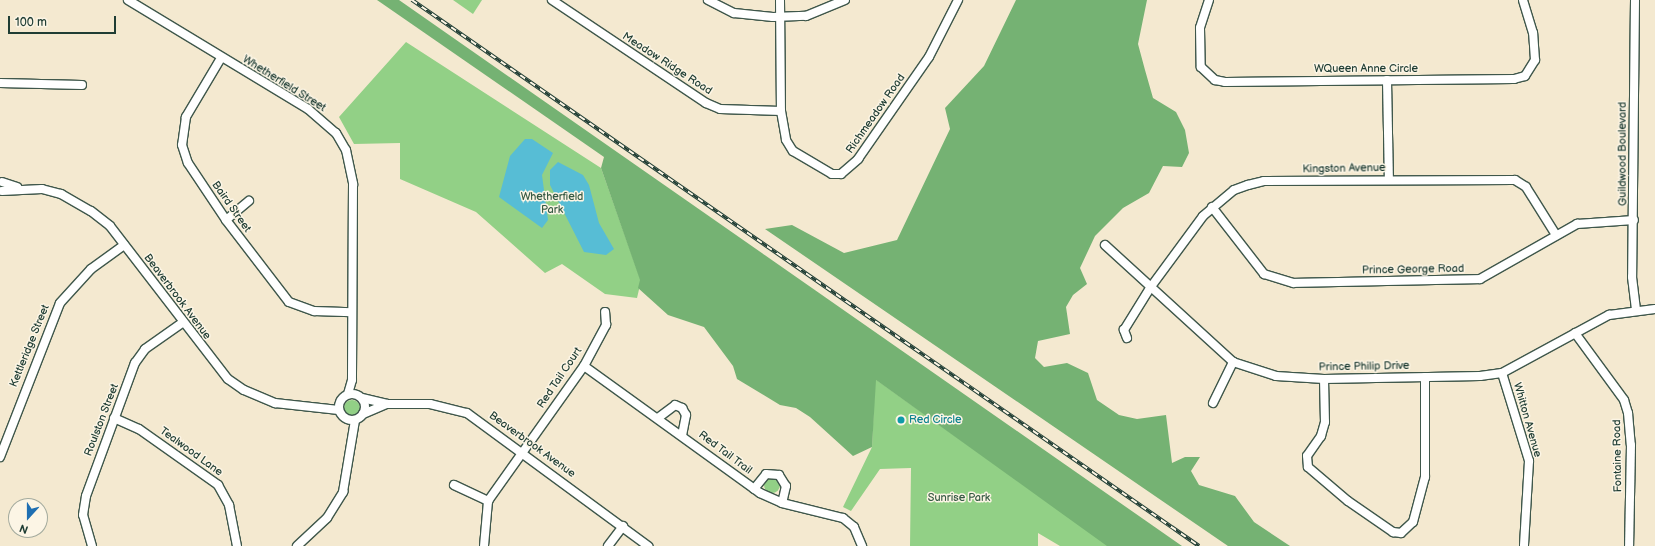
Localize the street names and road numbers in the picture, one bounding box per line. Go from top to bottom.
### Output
street label: Meadow Ridge Road [620,30,714,98]
street label: Whetherfield Street [240,53,328,115]
street label: WQueen Anne Circle [1314,62,1418,76]
street label: Richmeadow Road [844,72,908,156]
street label: Guildwood Boulevard [1616,102,1630,206]
street label: Kingston Avenue [1302,162,1386,176]
street label: Baird Street [209,179,253,235]
street label: Beaverbrook Avenue [141,252,213,342]
street label: Prince George Road [1362,263,1464,277]
street label: Kettleridge Street [7,303,53,389]
street label: Red Tail Court [535,345,585,411]
street label: Prince Philip Drive [1318,360,1410,374]
street label: Whitton Avenue [1510,381,1544,459]
street label: Roulston Street [82,382,122,458]
street label: Beaverbrook Avenue [486,409,578,481]
street label: Fontaine Road [1611,419,1625,493]
street label: Tealwood Lane [157,425,225,479]
street label: Red Tail Trail [695,428,755,478]

